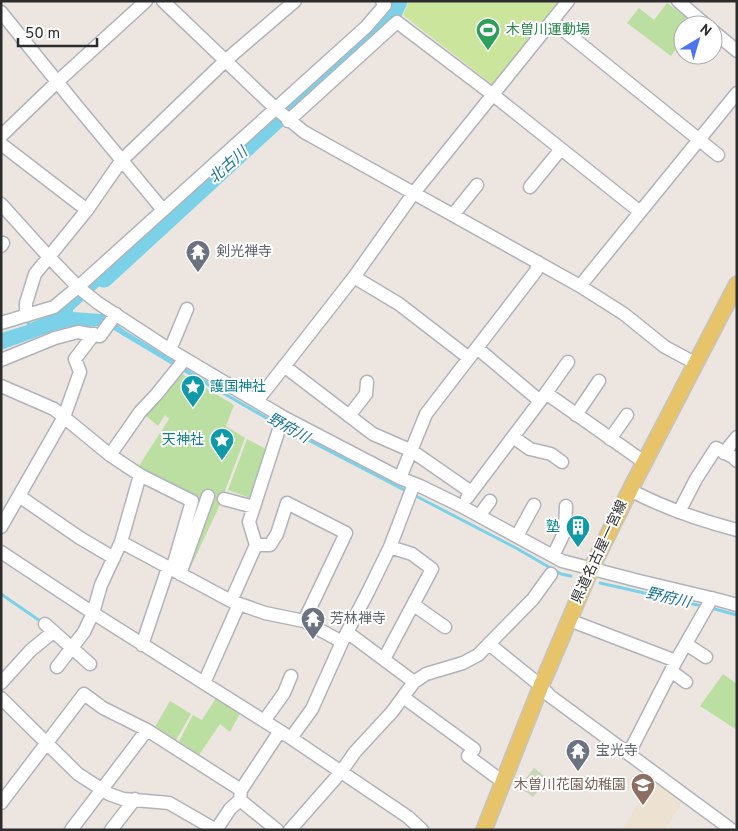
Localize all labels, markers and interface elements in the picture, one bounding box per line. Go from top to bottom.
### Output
scale bar [18,15,96,47]
north arrow [673,15,723,65]
sports icon: 木曽川運動場 [475,17,501,51]
text: N [696,21,714,41]
place label: 木曽川運動場 [506,22,590,39]
text: 50 m [25,25,60,44]
water label: 北古川 [206,143,254,188]
temple icon: 剣光禅寺 [185,239,211,273]
place label: 剣光禅寺 [216,244,272,261]
place icon: 護国神社 [180,374,206,408]
place label: 護国神社 [210,379,266,396]
water label: 野府川 [264,410,314,449]
place icon: 天神社 [209,427,235,461]
place label: 天神社 [162,432,204,449]
street label: 県道名古屋一宮線 [569,498,631,606]
building icon: 塾 [565,514,591,548]
place label: 塾 [546,519,560,536]
water label: 野府川 [644,585,694,614]
temple icon: 芳林禅寺 [300,606,326,640]
place label: 芳林禅寺 [330,611,386,628]
temple icon: 宝光寺 [565,738,591,772]
place label: 宝光寺 [596,743,638,760]
school or university icon: 木曽川花園幼稚園 [630,772,656,806]
place label: 木曽川花園幼稚園 [514,777,626,794]

